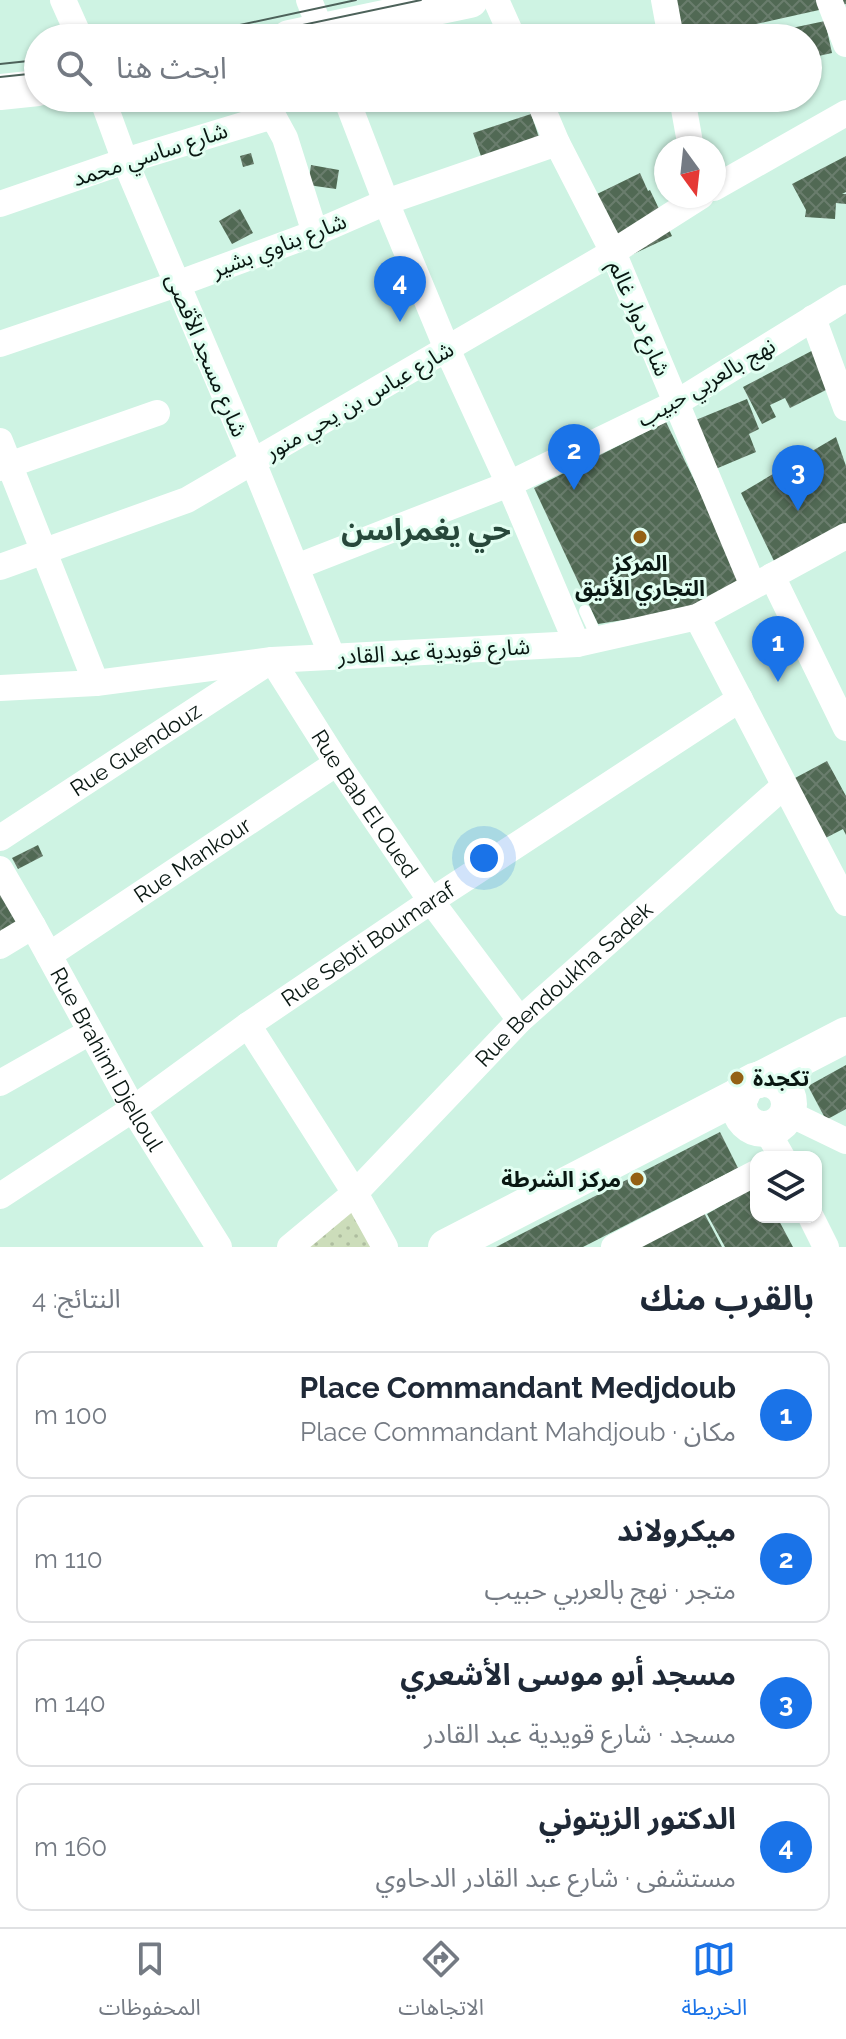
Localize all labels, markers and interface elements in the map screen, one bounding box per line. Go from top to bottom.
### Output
search box [24,24,822,112]
icon: search [52,46,96,90]
text: ابحث هنا [116,50,227,85]
street label: شارع ساسي محمد [69,117,232,195]
north arrow [654,136,726,208]
street label: شارع بناوي بشير [207,207,351,287]
pin: 4 [374,256,426,322]
street label: شارع دوار غالم [600,256,676,381]
street label: شارع مسجد الأقصى [157,269,253,442]
street label: نهج بالعربي حبيب [632,332,782,436]
street label: شارع عباس بن يحي منور [259,335,460,469]
pin: 2 [548,424,600,490]
pin: 3 [772,445,824,511]
district label: حي يغمراسن [341,512,511,553]
marker: المركز التجاري الأنيق [631,528,649,546]
place label: المركز التجاري الأنيق [575,550,705,606]
pin: 1 [752,616,804,682]
street label: شارع قويدية عبد القادر [336,633,531,673]
street label: Rue Guendouz [65,697,206,802]
street label: Rue Bab El Oued [306,725,424,882]
street label: Rue Mankour [129,811,256,908]
your location [464,838,504,878]
street label: Rue Sebti Boumaraf [276,876,460,1012]
street label: Rue Bendoukha Sadek [470,896,658,1072]
street label: Rue Brahimi Djelloul [45,963,169,1156]
place label: تكجدة [753,1065,809,1091]
marker: تكجدة [728,1069,746,1087]
map controls [750,1151,822,1223]
button: layers [750,1151,822,1223]
place label: مركز الشرطة [501,1166,621,1192]
marker: مركز الشرطة [628,1170,646,1188]
text: بالقرب منك [640,1278,814,1318]
text: النتائج: 4 [32,1284,121,1314]
text: Place Commandant Medjdoub [300,1370,736,1405]
text: 100 m [34,1400,108,1430]
text: 1 [780,1400,792,1430]
text: مكان · Place Commandant Mahdjoub [300,1417,736,1447]
text: ميكرولاند [617,1513,736,1548]
text: 110 m [34,1544,103,1574]
text: 2 [779,1544,793,1574]
text: متجر · نهج بالعربي حبيب [484,1575,736,1605]
text: مسجد أبو موسى الأشعري [400,1657,736,1692]
text: 140 m [34,1688,106,1718]
text: 3 [779,1688,793,1718]
text: مسجد · شارع قويدية عبد القادر [424,1719,736,1749]
text: الدكتور الزيتوني [539,1801,736,1836]
text: 160 m [34,1832,107,1862]
text: 4 [779,1832,793,1862]
text: مستشفى · شارع عبد القادر الدحاوي [376,1863,736,1893]
tab: المحفوظات [99,1937,201,2031]
tab: الاتجاهات [398,1937,484,2031]
tab: الخريطة [681,1937,747,2031]

